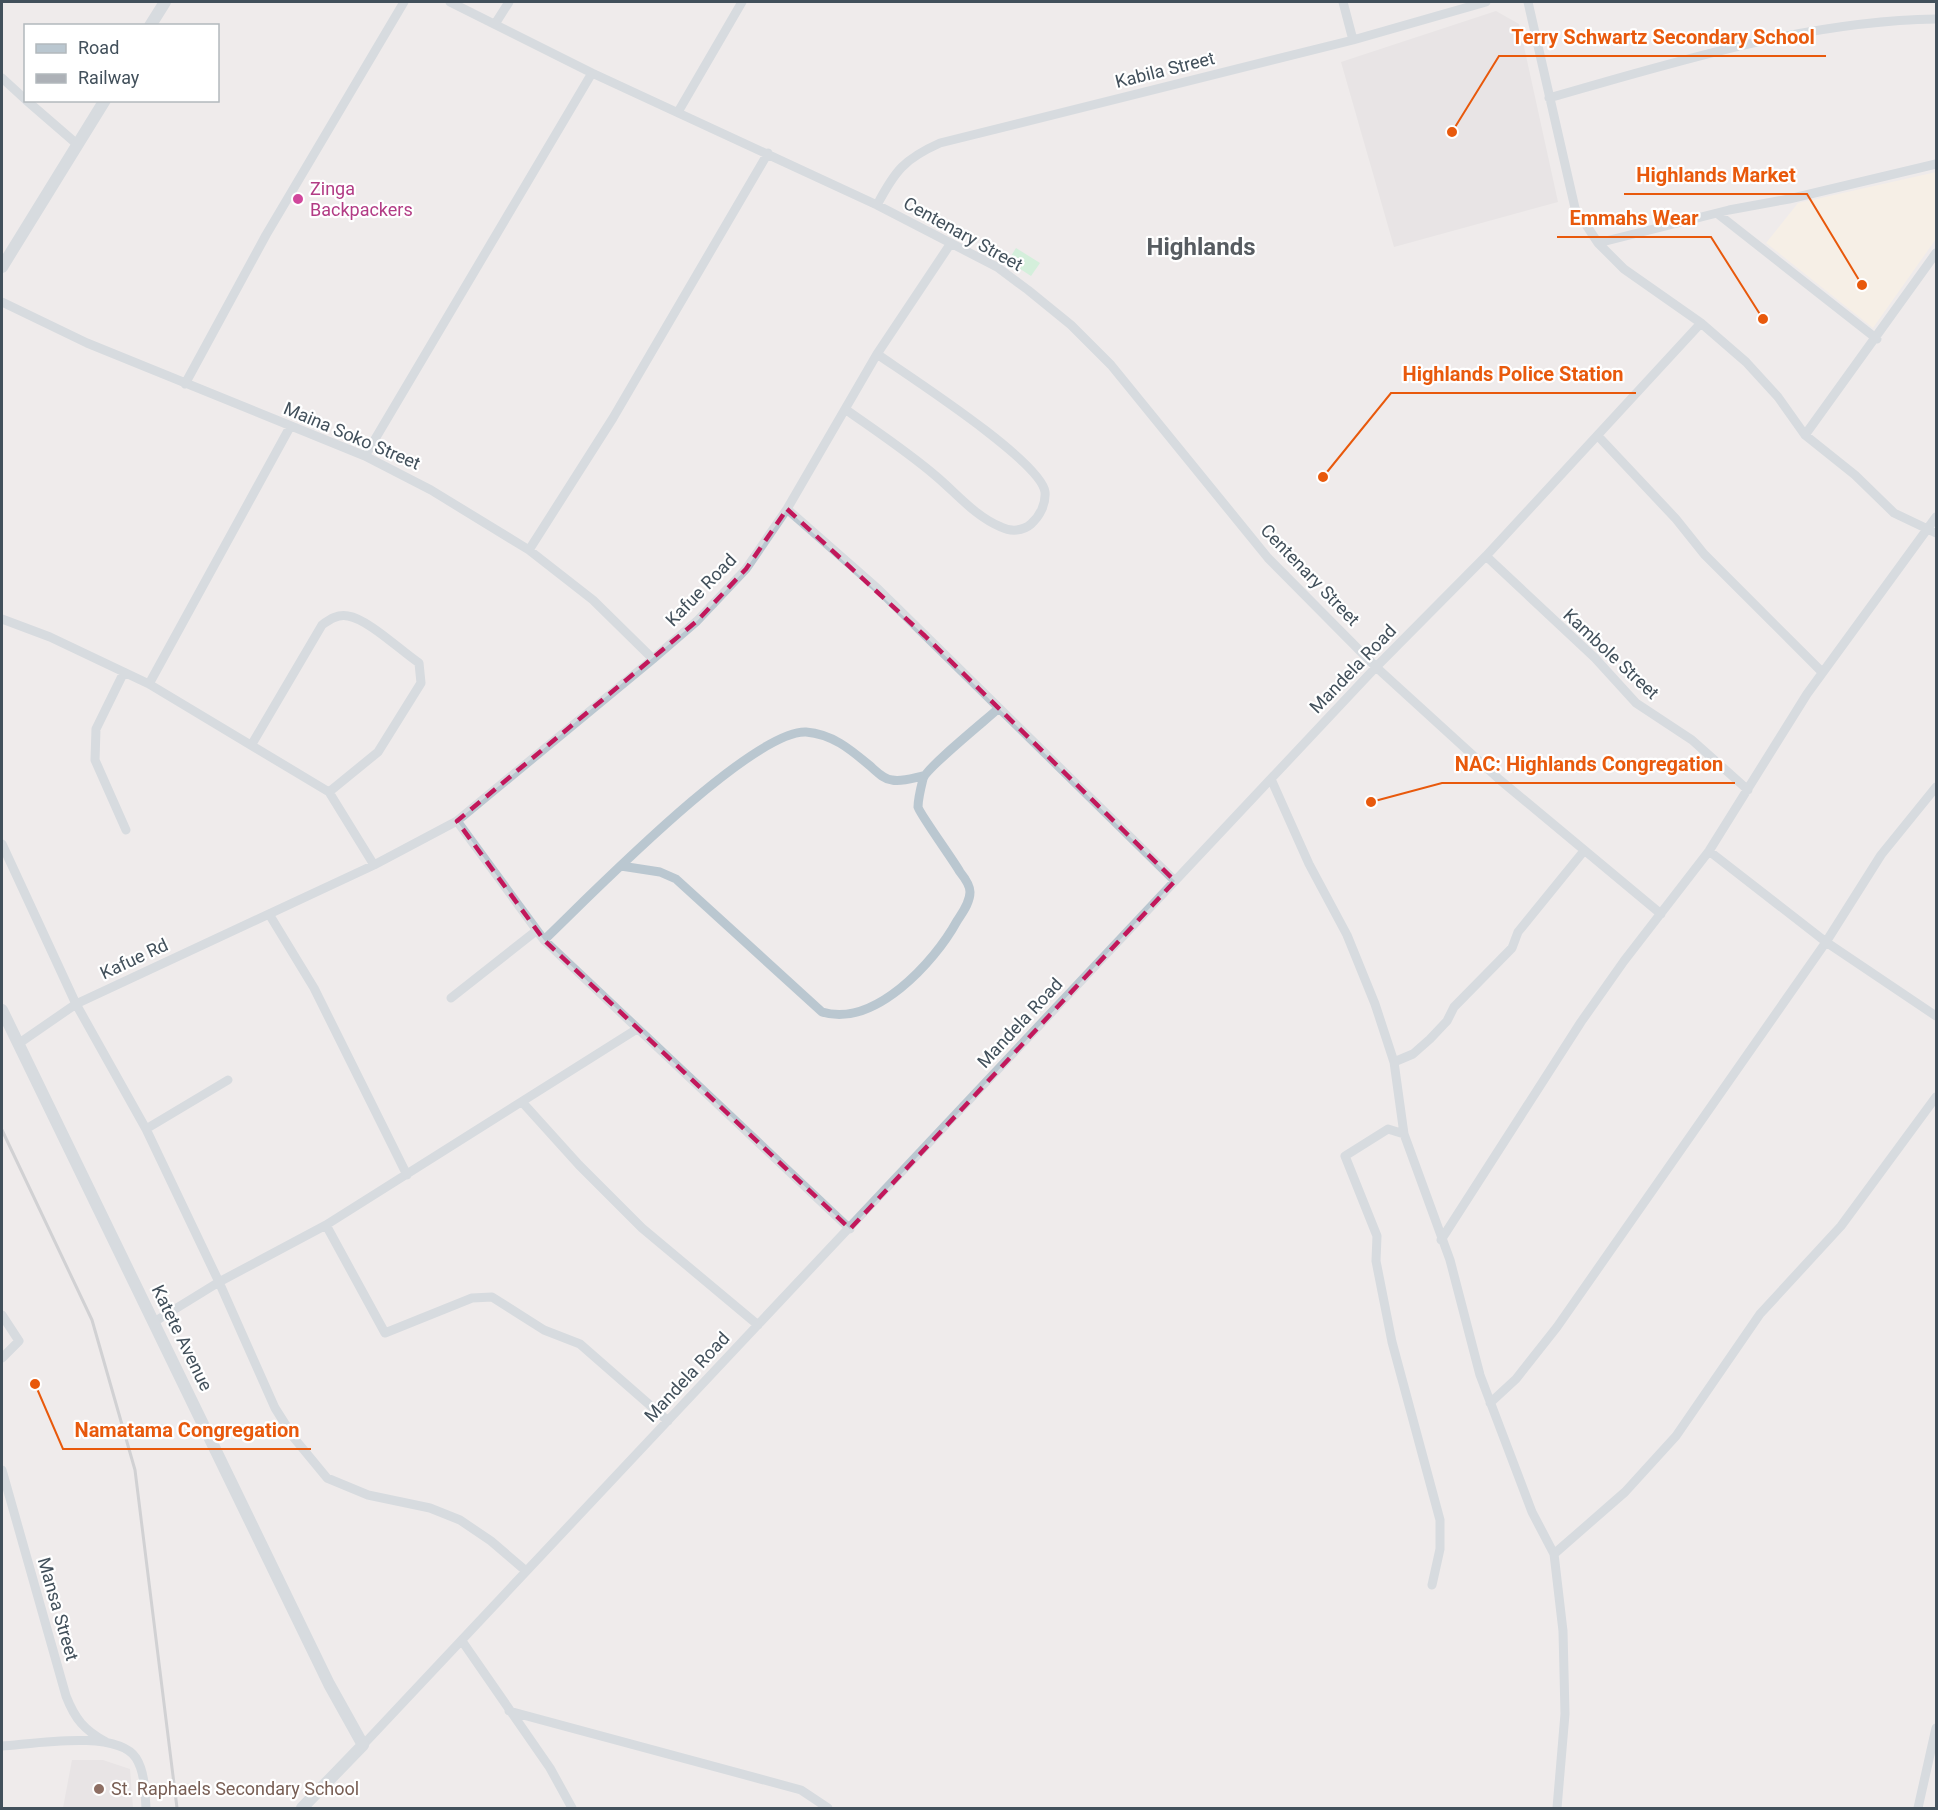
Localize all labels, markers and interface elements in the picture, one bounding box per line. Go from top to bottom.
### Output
callout: Terry Schwartz Secondary School [1499,18,1826,56]
legend [24,24,219,102]
text: Terry Schwartz Secondary School [1511,25,1815,49]
text: Road [78,37,119,58]
street label: Kabila Street [1113,47,1217,92]
text: Railway [78,67,140,88]
callout: Highlands Market [1624,156,1807,194]
text: Highlands Market [1636,163,1796,187]
place label: Zinga Backpackers [310,178,413,220]
marker: Zinga Backpackers [291,192,305,206]
street label: Centenary Street [900,192,1027,275]
callout: Emmahs Wear [1557,199,1711,237]
text: Emmahs Wear [1569,206,1699,230]
district label: Highlands [1147,233,1255,261]
callout: Highlands Police Station [1391,355,1636,393]
text: Highlands Police Station [1403,362,1623,386]
street label: Maina Soko Street [281,397,424,474]
street label: Centenary Street [1257,519,1364,630]
street label: Kafue Road [661,549,740,630]
street label: Kambole Street [1559,604,1664,703]
street label: Mandela Road [1305,620,1400,717]
callout: NAC: Highlands Congregation [1442,745,1735,783]
text: NAC: Highlands Congregation [1455,752,1723,776]
street label: Kafue Rd [96,934,171,983]
street label: Mandela Road [973,973,1067,1072]
street label: Katete Avenue [148,1281,217,1394]
street label: Mandela Road [640,1327,734,1426]
callout: Namatama Congregation [63,1411,311,1449]
text: Namatama Congregation [75,1418,299,1442]
street label: Mansa Street [34,1555,83,1663]
place label: St. Raphaels Secondary School [111,1778,359,1799]
marker: St. Raphaels Secondary School [92,1782,106,1796]

